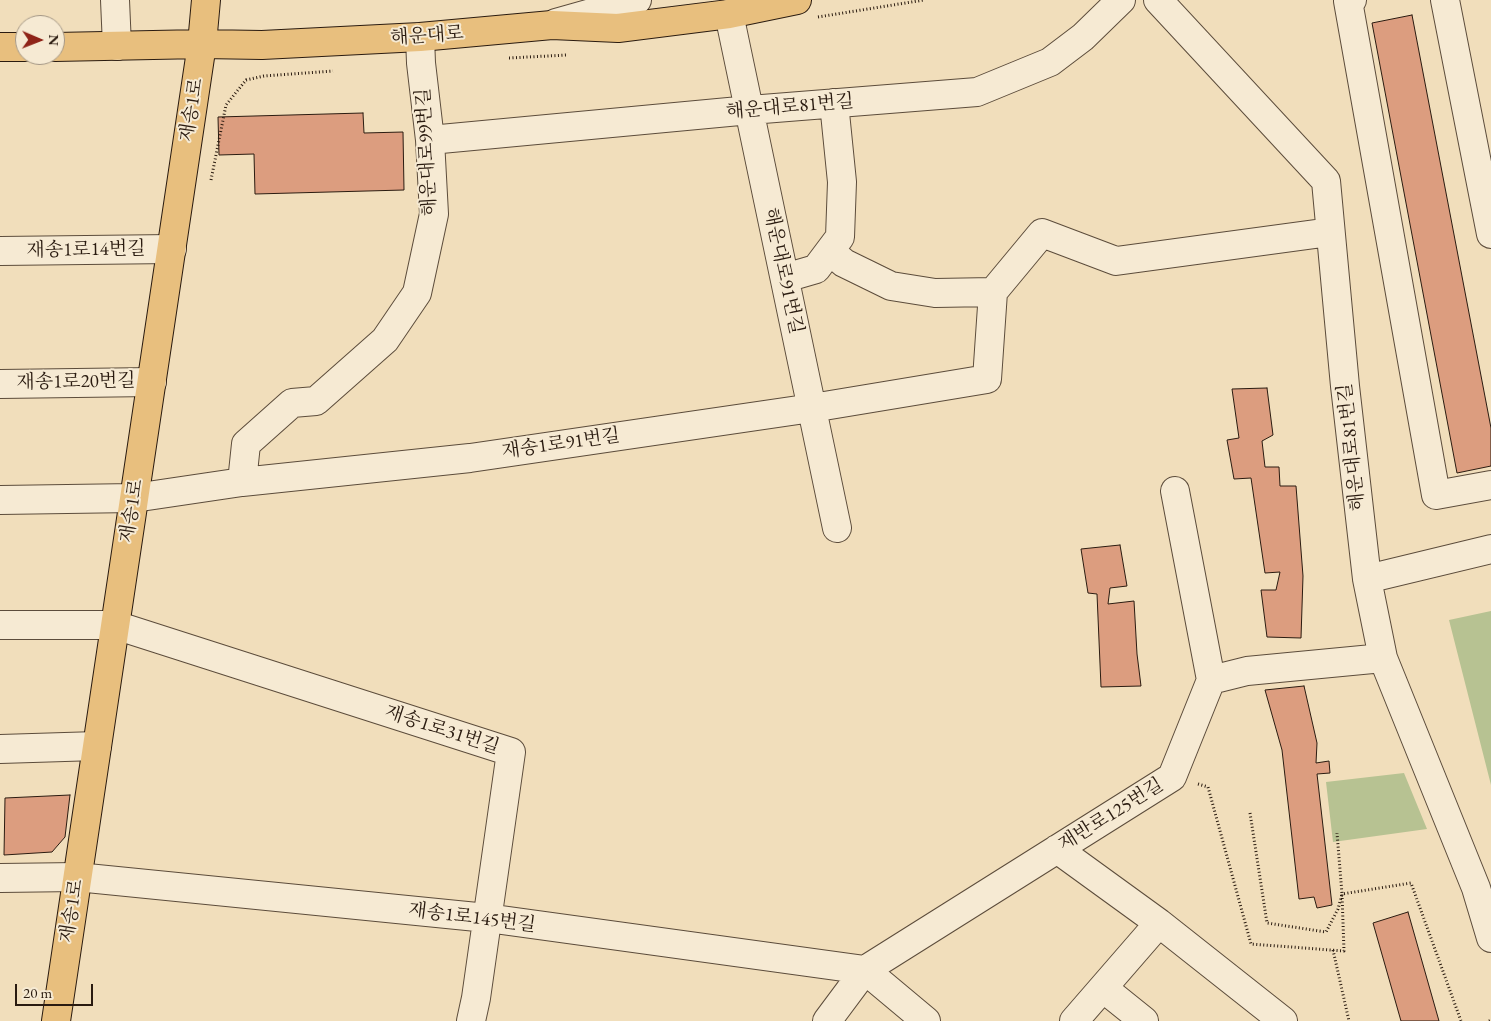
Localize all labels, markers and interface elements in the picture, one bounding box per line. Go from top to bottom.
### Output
north arrow [15,15,65,65]
street label: 해운대로 [390,22,464,50]
text: N [45,34,63,46]
street label: 재송1로 [176,77,208,143]
street label: 해운대로99번길 [412,87,442,217]
street label: 해운대로81번길 [725,90,855,124]
street label: 해운대로91번길 [759,206,807,336]
street label: 재송1로14번길 [26,238,146,262]
street label: 재송1로20번길 [16,370,136,394]
street label: 해운대로81번길 [1334,382,1370,512]
street label: 재송1로91번길 [500,424,622,464]
street label: 재송1로 [116,478,148,544]
street label: 재송1로31번길 [382,701,502,759]
street label: 재반로125번길 [1054,774,1168,856]
street label: 재송1로 [56,878,88,944]
street label: 재송1로145번길 [407,899,537,937]
scale bar [18,974,95,1006]
text: 20 m [23,983,52,1002]

